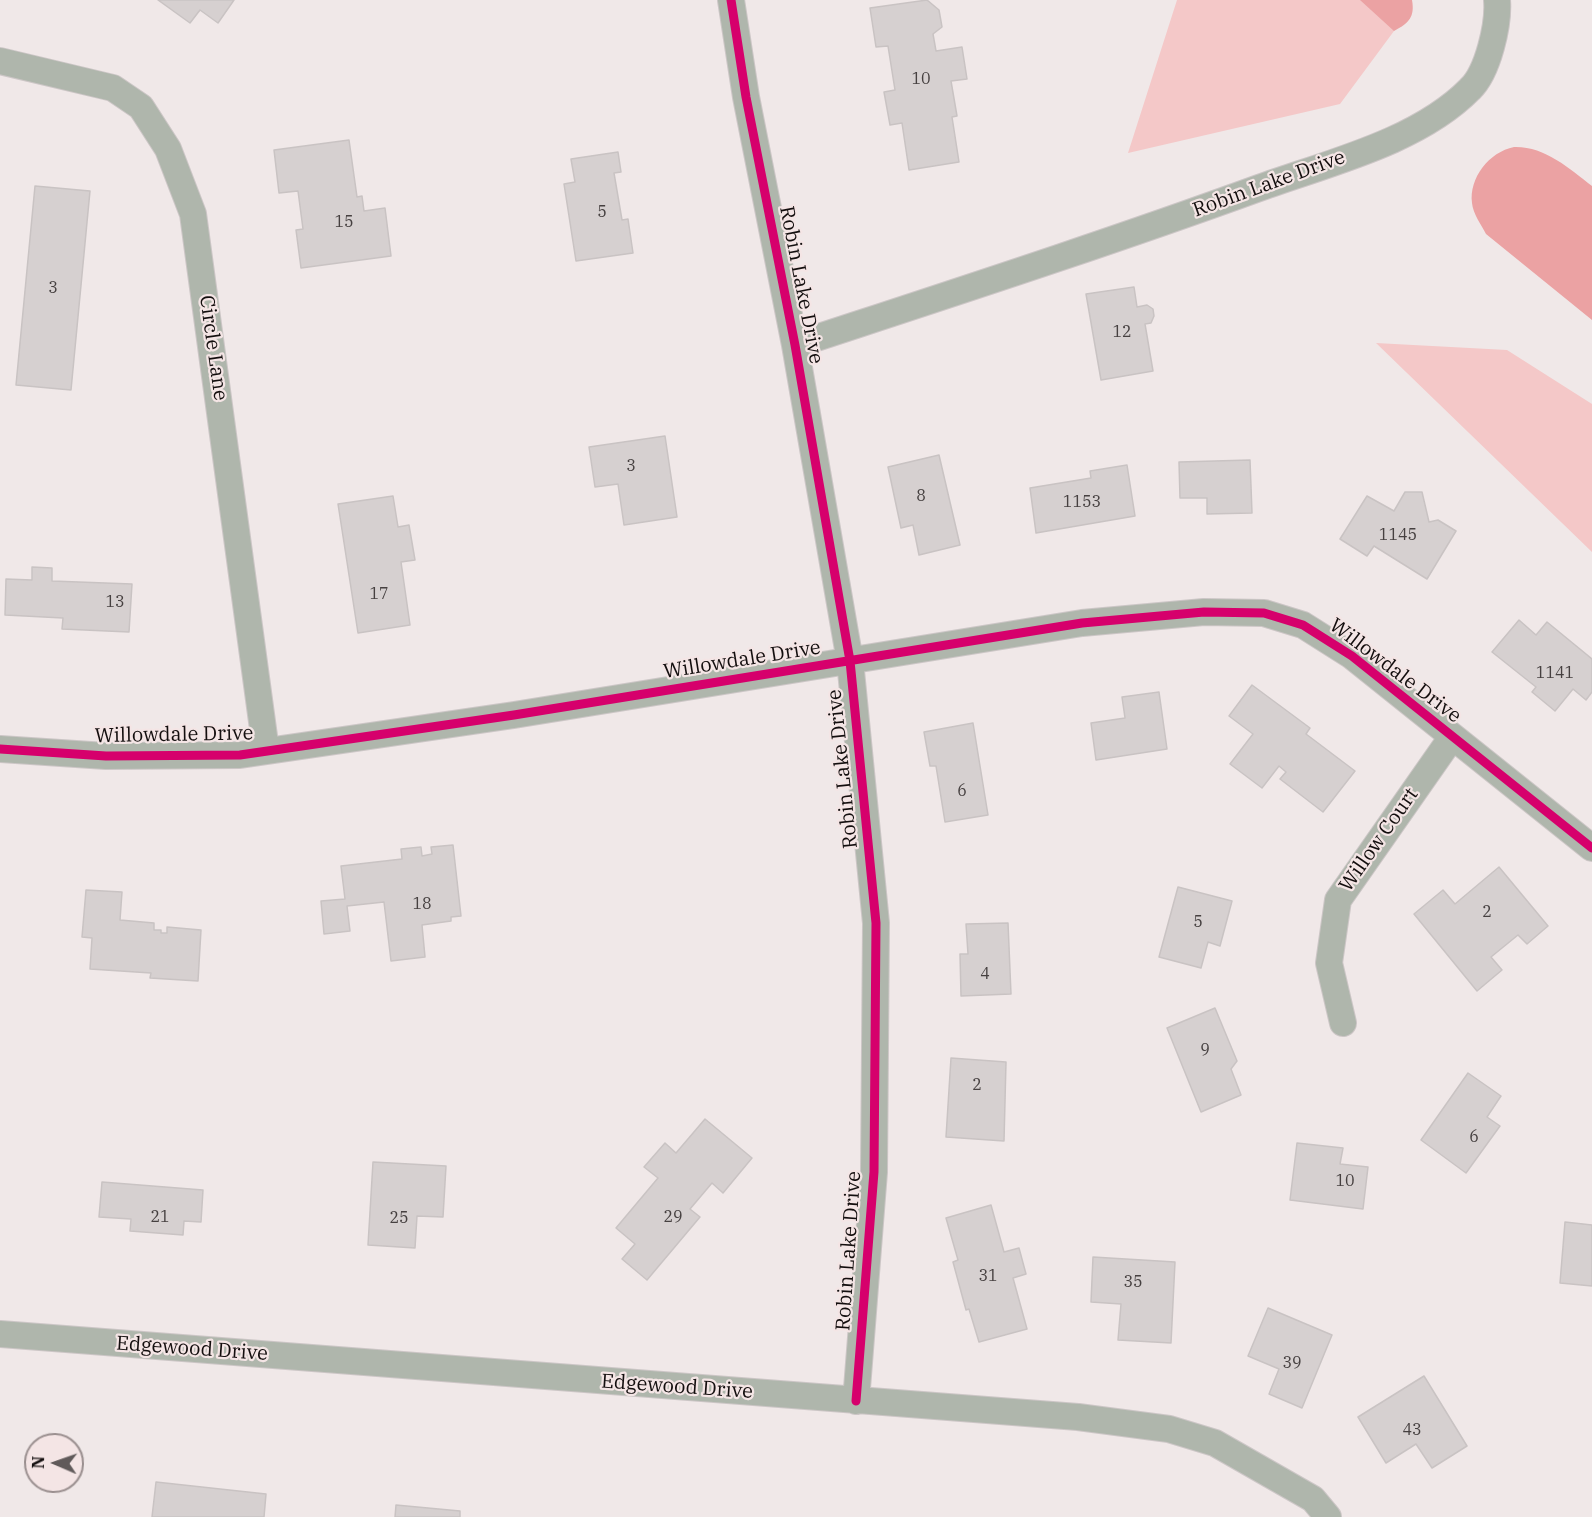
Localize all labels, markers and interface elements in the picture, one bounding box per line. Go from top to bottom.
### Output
house number: 10 [911,69,931,89]
street label: Robin Lake Drive [1190,145,1348,223]
house number: 5 [597,202,607,222]
street label: Robin Lake Drive [774,204,828,366]
house number: 15 [334,212,354,232]
house number: 3 [48,278,58,298]
street label: Circle Lane [194,294,232,402]
house number: 12 [1112,322,1132,342]
house number: 3 [626,456,636,476]
house number: 8 [916,486,926,506]
house number: 1153 [1063,492,1101,512]
house number: 1145 [1379,525,1417,545]
house number: 17 [369,584,389,604]
house number: 13 [105,592,125,612]
street label: Willowdale Drive [1324,614,1466,728]
street label: Willowdale Drive [662,636,822,684]
house number: 1141 [1536,663,1574,683]
street label: Robin Lake Drive [823,688,863,850]
street label: Willowdale Drive [94,722,254,748]
house number: 6 [957,781,967,801]
street label: Willow Court [1334,783,1424,897]
house number: 18 [412,894,432,914]
house number: 2 [1482,902,1492,922]
house number: 5 [1193,912,1203,932]
house number: 4 [980,964,990,984]
house number: 9 [1200,1040,1210,1060]
house number: 2 [972,1075,982,1095]
house number: 6 [1469,1127,1479,1147]
street label: Robin Lake Drive [831,1170,867,1332]
house number: 10 [1335,1171,1355,1191]
house number: 21 [150,1207,170,1227]
house number: 29 [663,1207,683,1227]
house number: 25 [389,1208,409,1228]
house number: 31 [978,1266,998,1286]
house number: 35 [1123,1272,1143,1292]
street label: Edgewood Drive [115,1332,269,1366]
house number: 39 [1282,1353,1302,1373]
street label: Edgewood Drive [600,1370,754,1404]
house number: 43 [1402,1420,1422,1440]
north arrow [24,1433,84,1493]
text: N [28,1456,48,1469]

